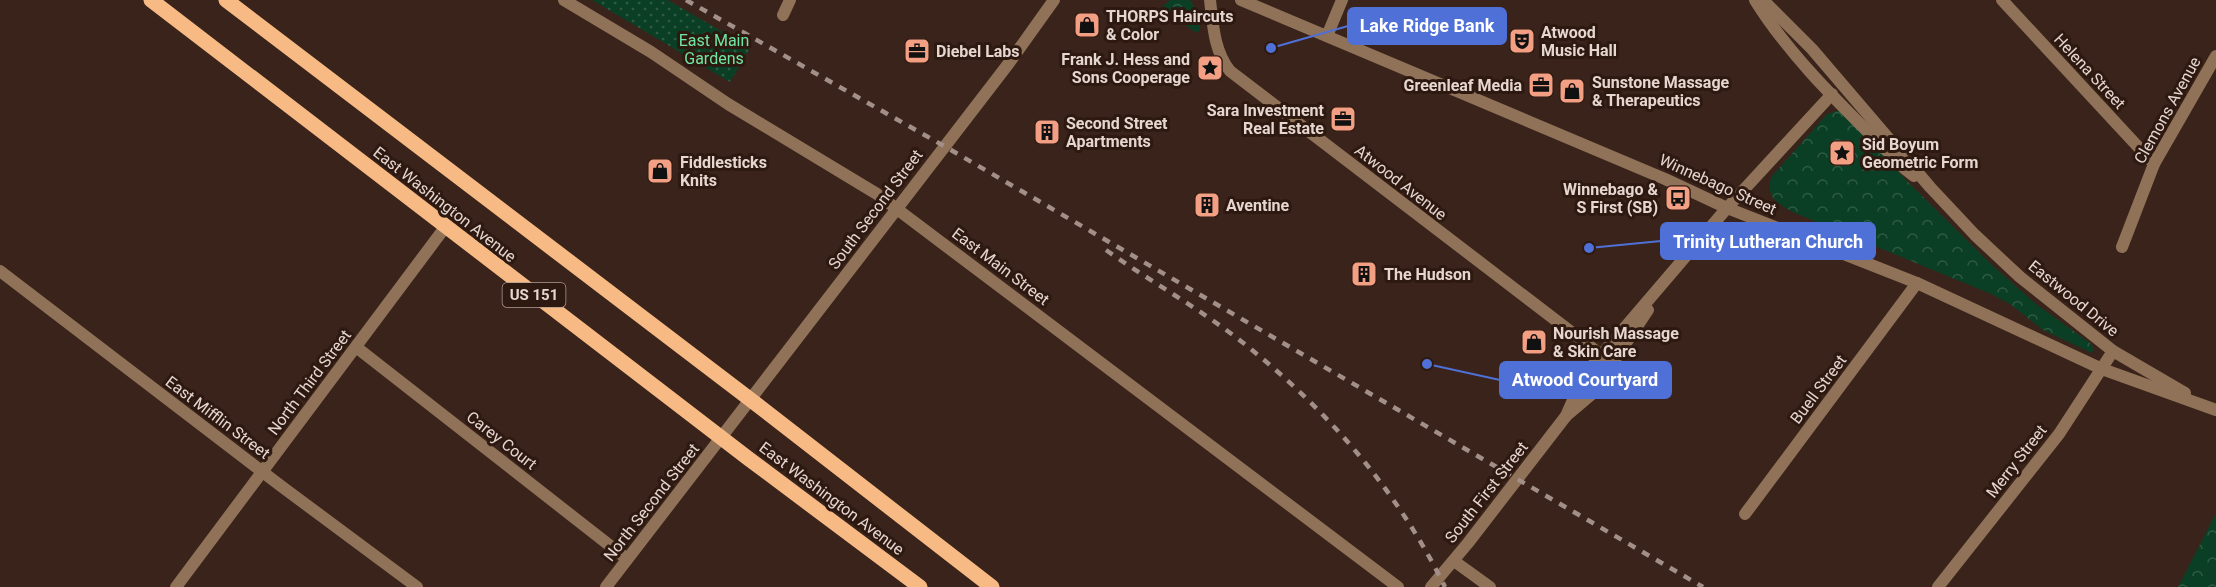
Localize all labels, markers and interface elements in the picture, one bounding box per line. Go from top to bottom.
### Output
place label: THORPS Haircuts & Color [1106,7,1233,44]
callout: Lake Ridge Bank [1348,8,1506,44]
shop icon: THORPS Haircuts & Color [1072,10,1102,40]
text: Lake Ridge Bank [1360,15,1495,36]
place label: Atwood Music Hall [1541,23,1617,60]
theatre icon: Atwood Music Hall [1507,26,1537,56]
street label: Helena Street [2050,30,2129,113]
park label: East Main Gardens [679,31,749,68]
office icon: Diebel Labs [902,36,932,66]
place label: Diebel Labs [936,42,1020,61]
place label: Frank J. Hess and Sons Cooperage [1061,50,1190,87]
place icon: Frank J. Hess and Sons Cooperage [1195,53,1225,83]
street label: Clemons Avenue [2130,53,2205,167]
office icon: Greenleaf Media [1526,70,1556,100]
place label: Sunstone Massage & Therapeutics [1592,73,1730,110]
place label: Greenleaf Media [1404,76,1522,95]
shop icon: Sunstone Massage & Therapeutics [1557,76,1587,106]
place label: Sara Investment Real Estate [1207,101,1325,138]
office icon: Sara Investment Real Estate [1328,104,1358,134]
place label: Second Street Apartments [1066,114,1168,151]
building icon: Second Street Apartments [1032,117,1062,147]
place label: Sid Boyum Geometric Form [1862,135,1978,172]
place icon: Sid Boyum Geometric Form [1827,138,1857,168]
street label: Atwood Avenue [1351,141,1450,224]
street label: East Washington Avenue [369,143,520,266]
street label: South Second Street [824,146,927,273]
street label: Winnebago Street [1656,150,1779,219]
place label: Fiddlesticks Knits [680,153,767,190]
shop icon: Fiddlesticks Knits [645,156,675,186]
place label: Winnebago & S First (SB) [1563,180,1658,217]
bus stop icon: Winnebago & S First (SB) [1663,183,1693,213]
building icon: Aventine [1192,190,1222,220]
place label: Aventine [1226,196,1290,215]
callout: Trinity Lutheran Church [1661,223,1875,259]
street label: East Main Street [948,224,1053,309]
text: Trinity Lutheran Church [1673,231,1863,252]
street label: Eastwood Drive [2025,256,2123,341]
building icon: The Hudson [1349,259,1379,289]
place label: The Hudson [1384,265,1471,284]
road number: US 151 [502,283,566,307]
place label: Nourish Massage & Skin Care [1553,324,1679,361]
street label: North Third Street [264,326,355,439]
shop icon: Nourish Massage & Skin Care [1519,327,1549,357]
street label: Buell Street [1786,351,1850,427]
callout: Atwood Courtyard [1500,362,1671,398]
text: Atwood Courtyard [1512,369,1658,390]
street label: East Mifflin Street [162,372,274,463]
street label: Carey Court [463,407,541,474]
street label: Merry Street [1982,421,2051,502]
street label: East Washington Avenue [756,438,908,559]
street label: South First Street [1441,438,1532,547]
street label: North Second Street [600,440,703,565]

